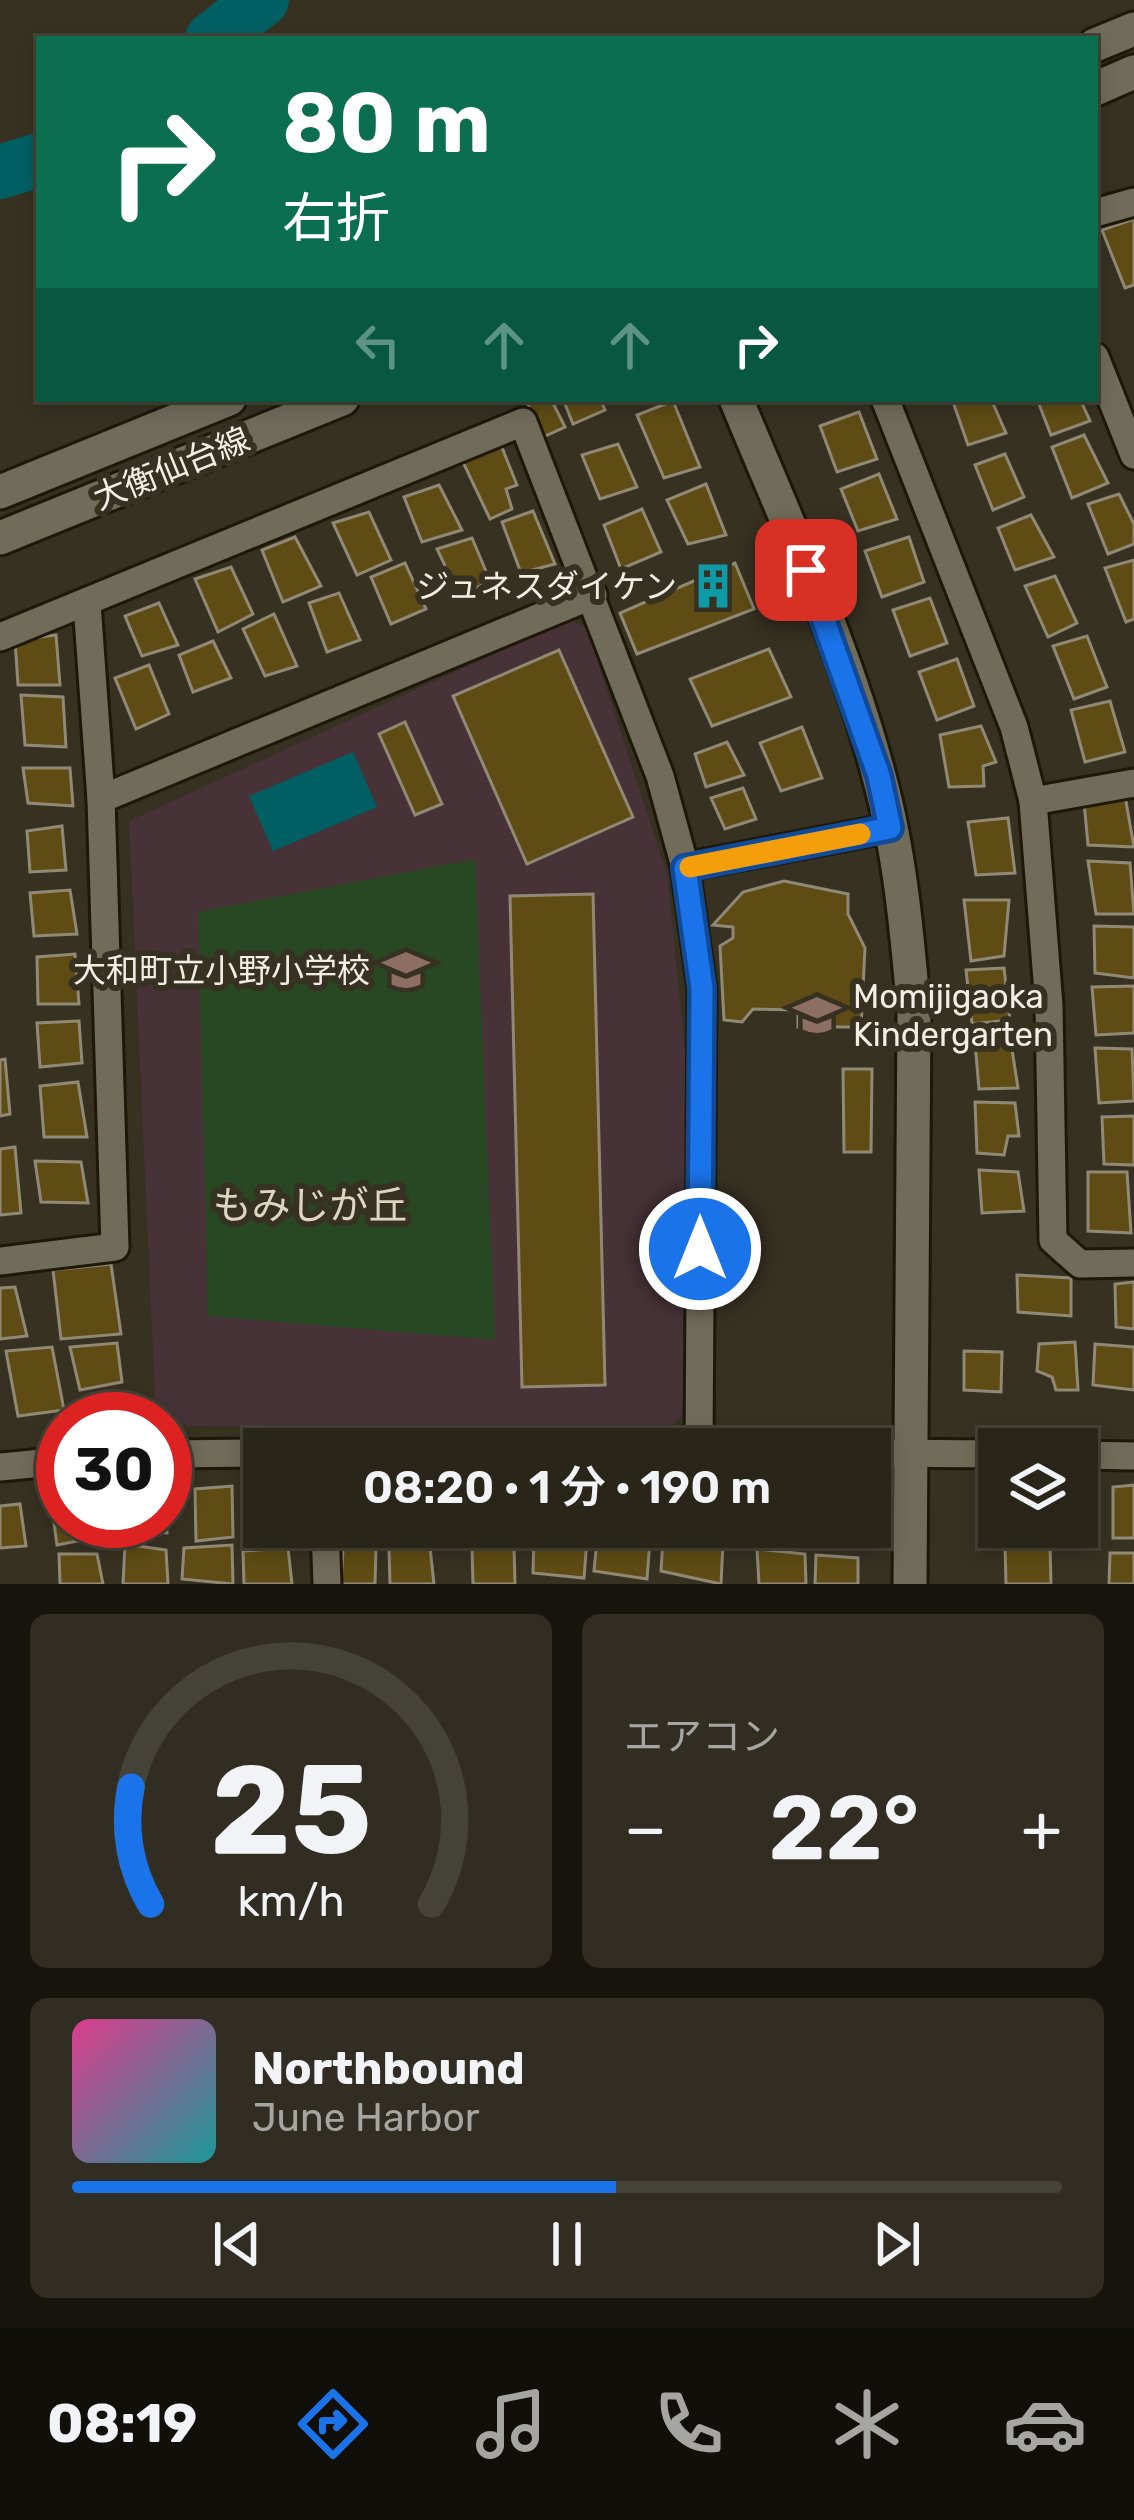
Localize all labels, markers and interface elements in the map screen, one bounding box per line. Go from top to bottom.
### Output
text: 80 m [282,73,491,173]
icon: right [84,84,240,240]
text: 右折 [282,187,390,251]
icon: left [345,312,411,378]
icon: ahead [471,312,537,378]
icon: ahead [597,312,663,378]
icon: right [723,312,789,378]
street label: 大衡仙台線 [87,419,255,517]
pin [755,519,857,621]
icon: arrive [773,537,839,603]
building icon: ジュネスダイケン [688,561,738,611]
place label: ジュネスダイケン [416,567,677,606]
school or university icon: 大和町立小野小学校 [381,945,431,995]
place label: 大和町立小野小学校 [73,951,370,990]
place label: Momijigaoka Kindergarten [853,977,1053,1054]
school or university icon: Momijigaoka Kindergarten [792,990,842,1040]
district label: もみじが丘 [212,1183,408,1229]
position arrow [637,1186,763,1312]
speed limit sign: 30 [36,1392,192,1548]
map controls [978,1428,1098,1548]
button: layers [978,1428,1098,1548]
text: 08:20 · 1 分 · 190 m [363,1461,771,1514]
text: エアコン [624,1714,780,1760]
text: 25 [210,1736,372,1884]
text: 22° [769,1775,919,1882]
text: − [624,1789,667,1868]
text: + [1021,1789,1062,1868]
text: km/h [237,1876,345,1927]
text: Northbound [252,2042,525,2095]
text: June Harbor [252,2095,480,2141]
icon: previous [204,2211,270,2277]
icon: pause [534,2211,600,2277]
icon: next [864,2211,930,2277]
icon: directions [291,2382,375,2466]
icon: music [469,2382,553,2466]
icon: phone [647,2382,731,2466]
icon: climate [825,2382,909,2466]
icon: car [1003,2382,1087,2466]
text: 08:19 [47,2392,197,2456]

